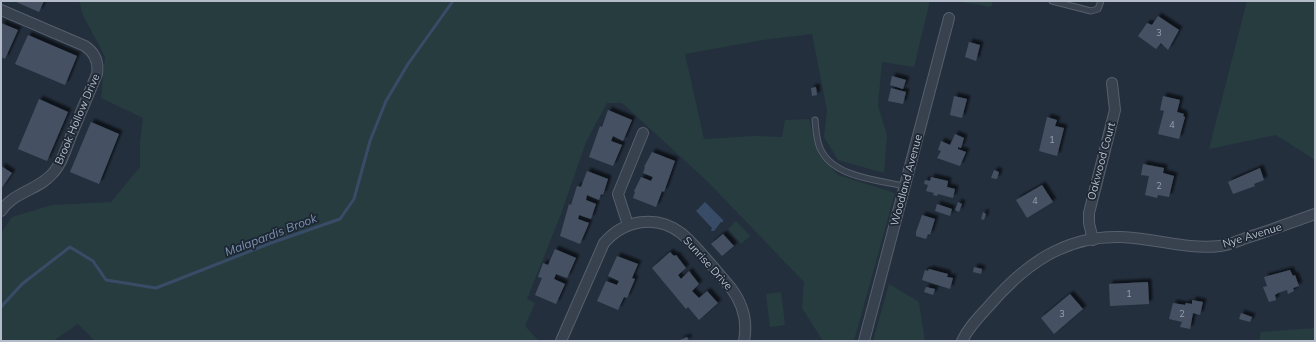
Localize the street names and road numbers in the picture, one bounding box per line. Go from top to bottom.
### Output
street label: Brook Hollow Drive [51,71,103,167]
street label: Oakwood Court [1084,120,1118,201]
street label: Woodland Avenue [887,133,925,227]
street label: Nye Avenue [1221,219,1283,251]
street label: Sunrise Drive [680,233,736,293]

